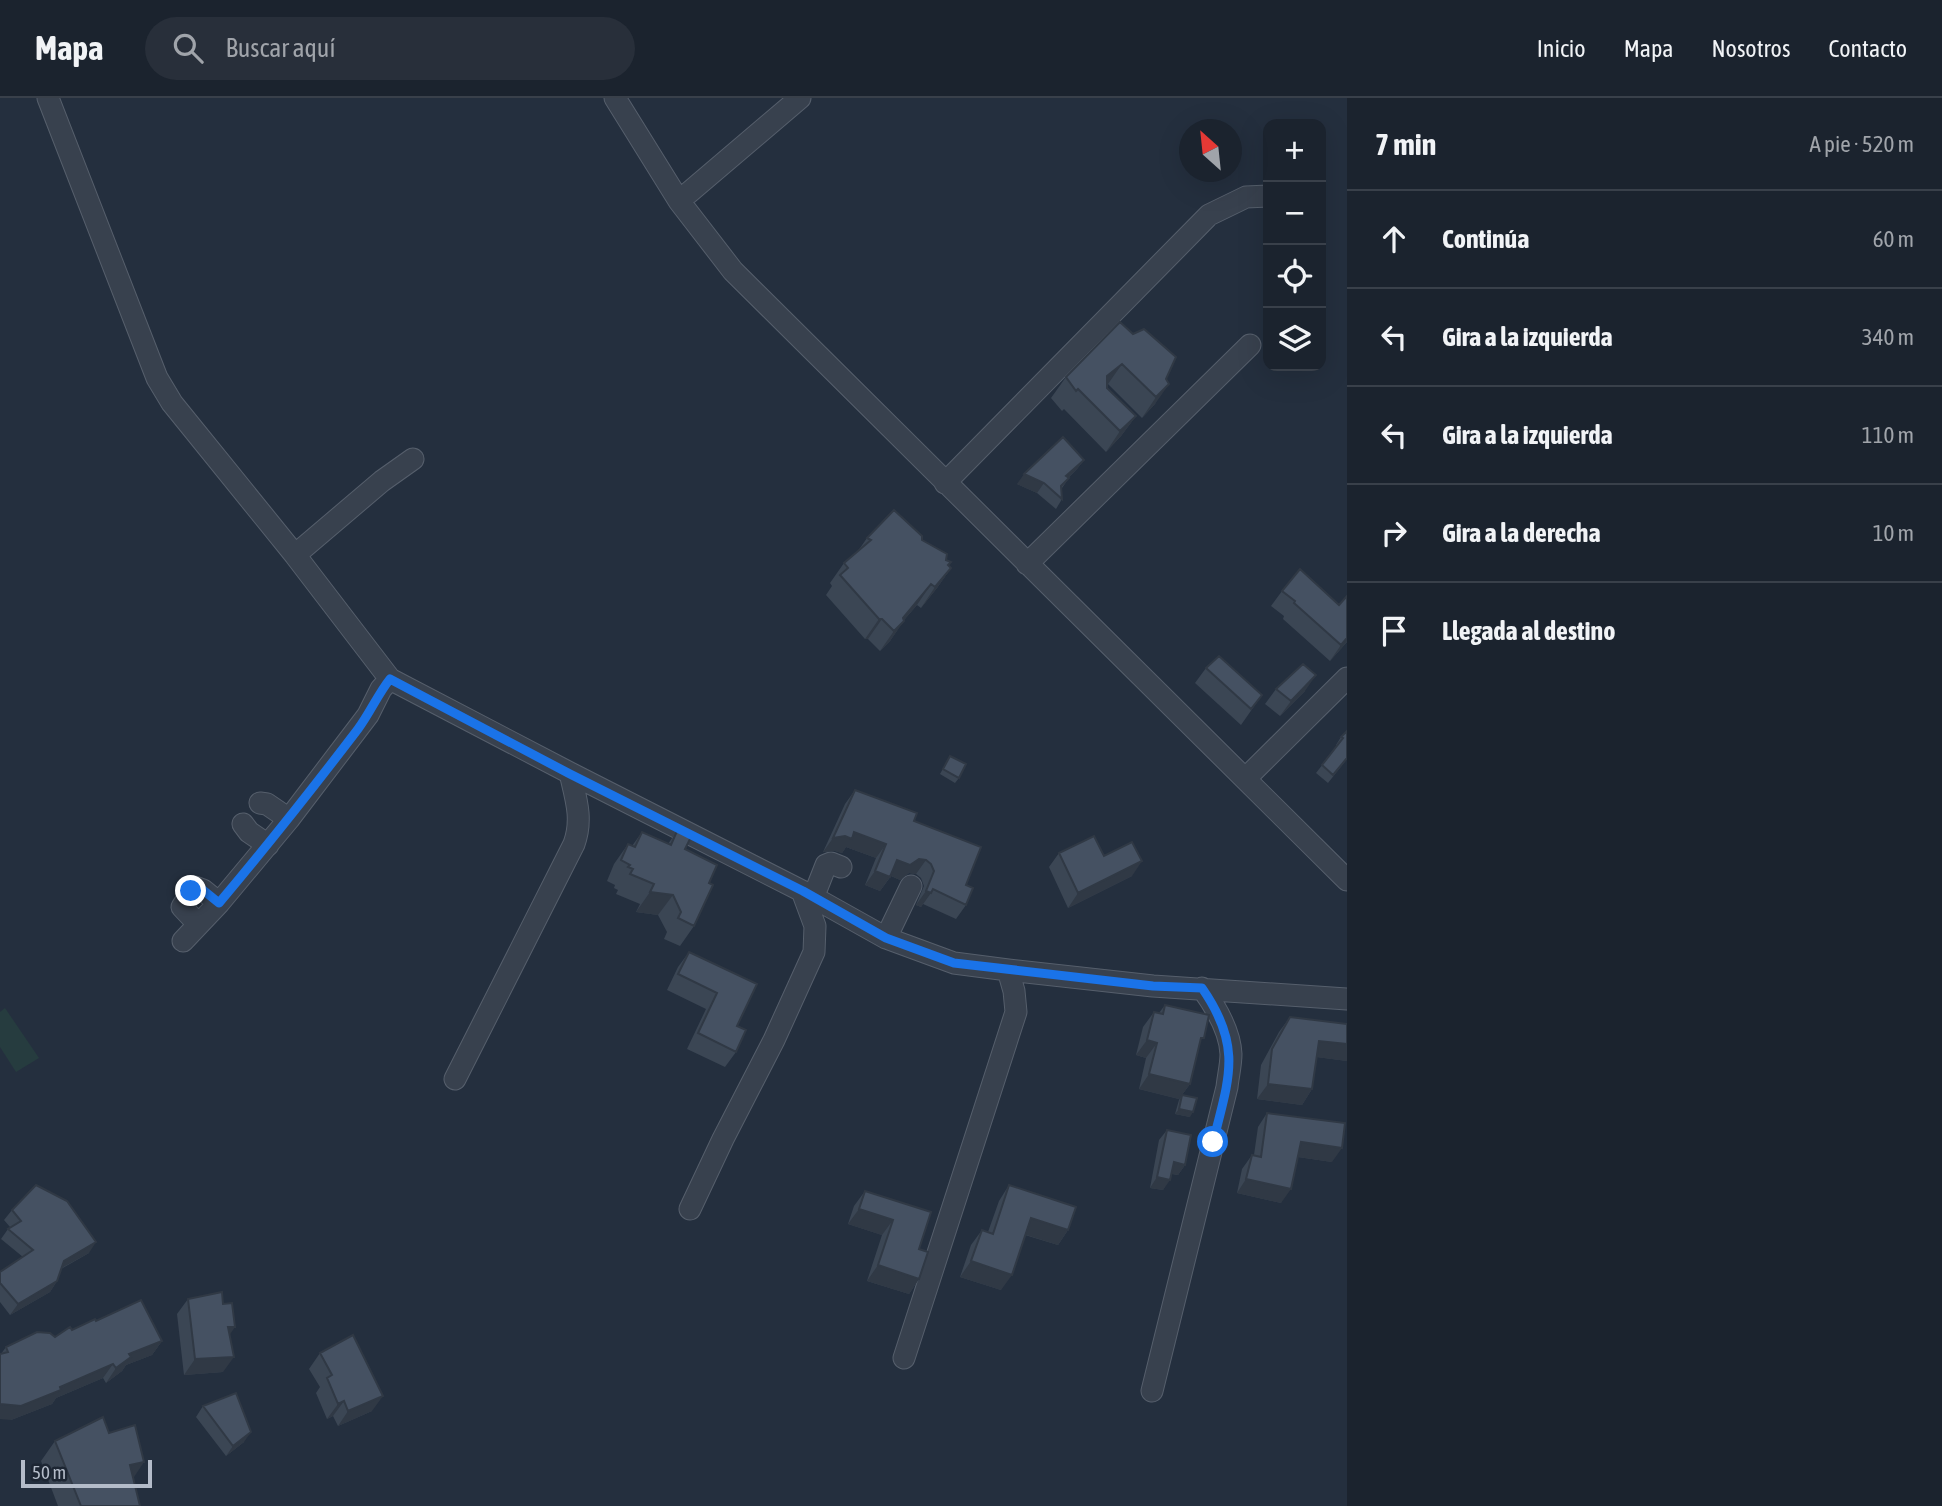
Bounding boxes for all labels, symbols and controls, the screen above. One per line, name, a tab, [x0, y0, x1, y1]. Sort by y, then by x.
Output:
search box	[145, 17, 635, 80]
text: Mapa	[35, 29, 103, 67]
icon: search	[169, 29, 207, 67]
text: Buscar aquí	[225, 33, 335, 63]
text: Inicio	[1537, 35, 1586, 62]
text: Mapa	[1624, 35, 1673, 62]
text: Nosotros	[1711, 35, 1790, 62]
text: Contacto	[1828, 35, 1907, 62]
north arrow	[1179, 119, 1242, 182]
map controls	[1263, 119, 1326, 371]
button: +	[1263, 119, 1326, 182]
text: 7 min	[1375, 127, 1436, 161]
text: A pie · 520 m	[1810, 131, 1914, 157]
button: −	[1263, 182, 1326, 245]
icon: ahead	[1375, 220, 1413, 258]
text: Continúa	[1442, 224, 1529, 254]
text: 60 m	[1873, 226, 1914, 252]
button: locate	[1263, 245, 1326, 308]
button: layers	[1263, 308, 1326, 371]
icon: left	[1375, 318, 1413, 356]
text: Gira a la izquierda	[1442, 322, 1613, 352]
text: 340 m	[1862, 324, 1914, 350]
icon: left	[1375, 416, 1413, 454]
text: Gira a la izquierda	[1442, 420, 1613, 450]
text: 110 m	[1862, 422, 1914, 448]
icon: right	[1375, 514, 1413, 552]
text: Gira a la derecha	[1442, 518, 1601, 548]
text: 10 m	[1873, 520, 1914, 546]
icon: arrive	[1375, 612, 1413, 650]
text: Llegada al destino	[1442, 616, 1615, 646]
route end	[175, 875, 206, 906]
route start	[1197, 1126, 1228, 1157]
scale bar	[21, 1457, 152, 1489]
text: 50 m	[32, 1461, 66, 1483]

